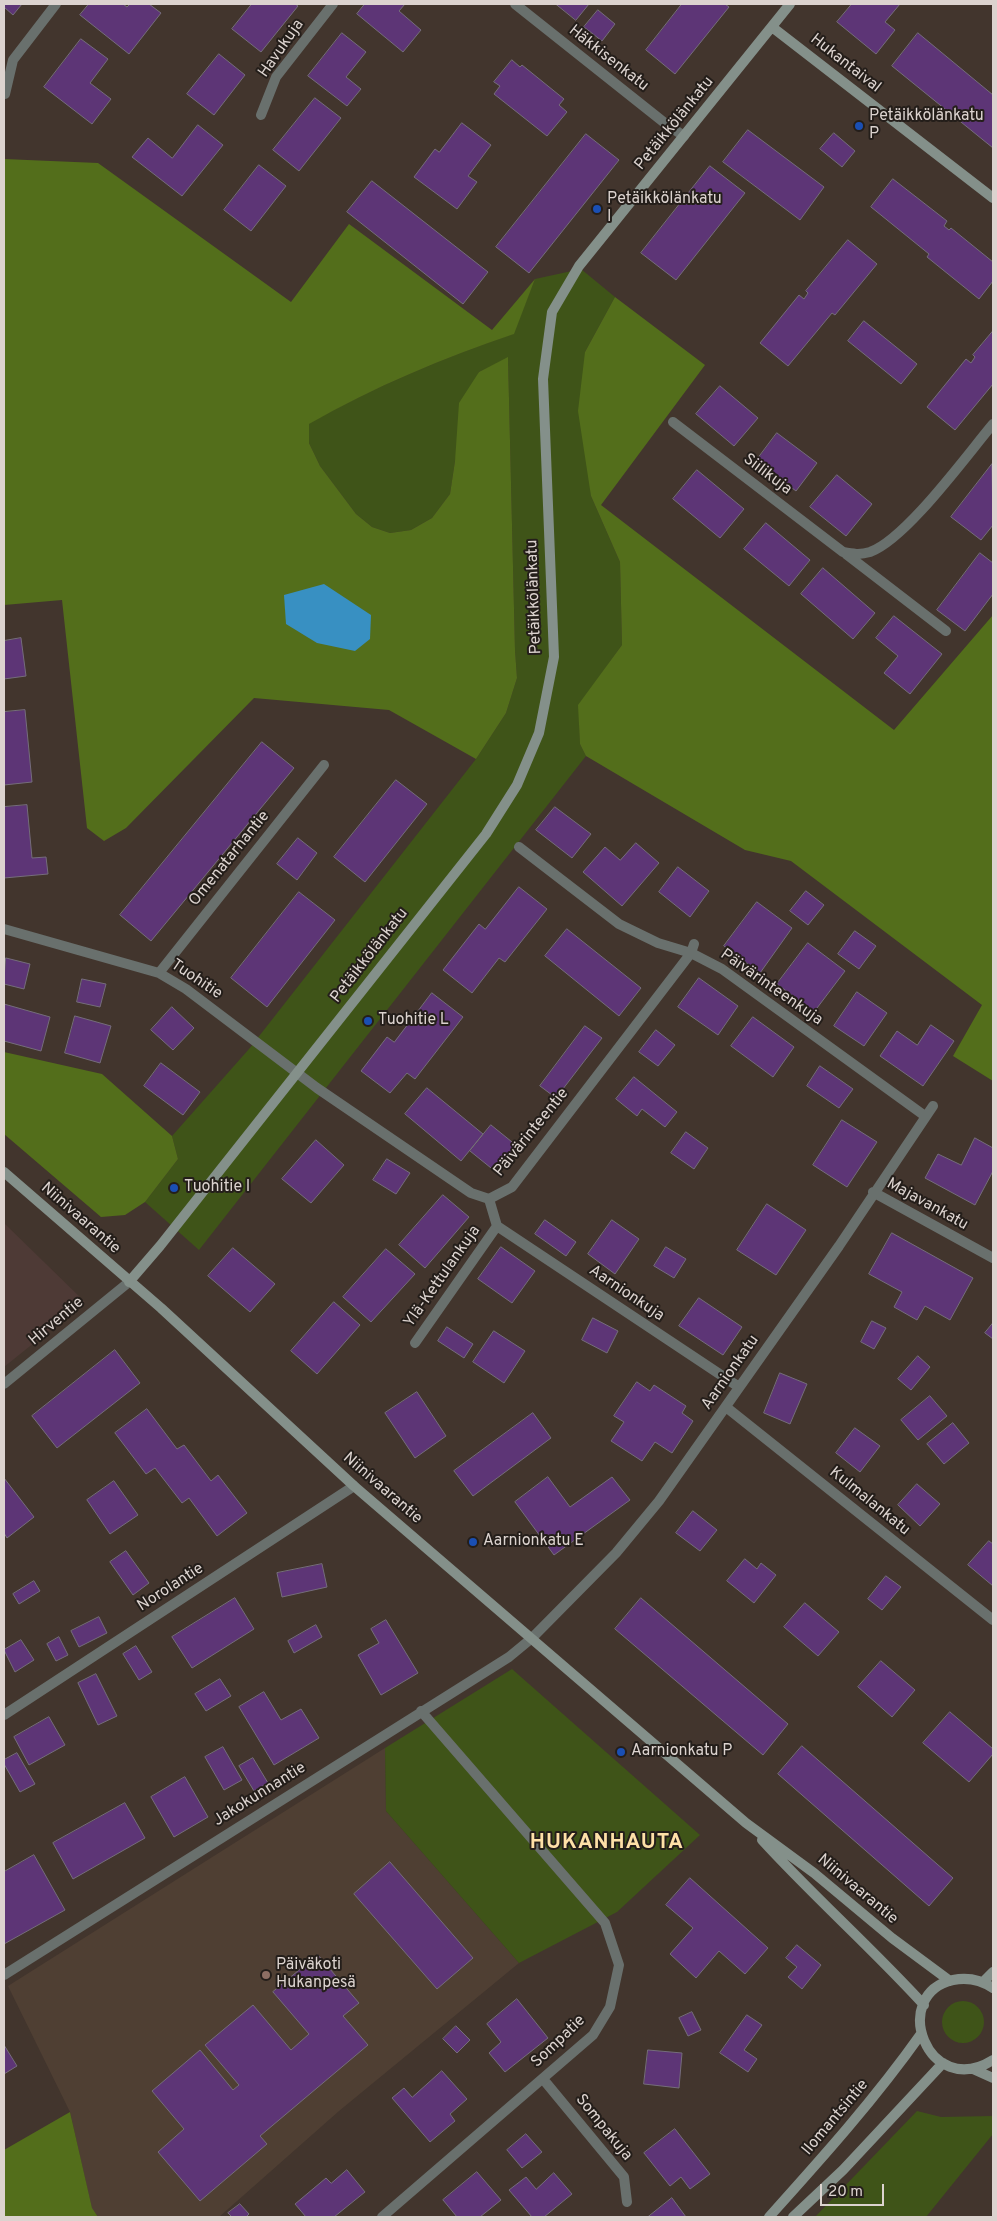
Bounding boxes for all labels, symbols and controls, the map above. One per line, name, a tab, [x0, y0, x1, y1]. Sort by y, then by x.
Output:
street label: Havukuja	[255, 16, 309, 82]
street label: Häkkisenkatu	[564, 22, 652, 96]
street label: Hukantaival	[806, 30, 884, 98]
street label: Petäikkölänkatu	[631, 73, 719, 175]
place label: Petäikkölänkatu P	[869, 107, 984, 145]
marker: Petäikkölänkatu P	[853, 120, 865, 132]
place label: Petäikkölänkatu I	[607, 190, 722, 228]
marker: Petäikkölänkatu I	[591, 203, 603, 215]
street label: Siilikuja	[739, 450, 795, 500]
street label: Petäikkölänkatu	[523, 539, 547, 655]
street label: Omenatarhantie	[186, 807, 274, 911]
street label: Petäikkölänkatu	[327, 905, 413, 1007]
street label: Päivärinteenkuja	[716, 946, 826, 1030]
street label: Tuohitie	[167, 956, 225, 1004]
place label: Tuohitie L	[378, 1011, 449, 1031]
marker: Tuohitie L	[362, 1015, 374, 1027]
street label: Päivärinteentie	[490, 1085, 574, 1181]
street label: Majavankatu	[883, 1175, 971, 1235]
place label: Tuohitie I	[184, 1178, 250, 1198]
street label: Niinivaarantie	[36, 1179, 124, 1259]
marker: Tuohitie I	[168, 1182, 180, 1194]
street label: Ylä-Kettulankuja	[401, 1222, 485, 1332]
street label: Aarnionkuja	[585, 1262, 667, 1326]
street label: Hirventie	[26, 1294, 88, 1350]
street label: Aarnionkatu	[698, 1332, 764, 1414]
street label: Niinivaarantie	[338, 1449, 426, 1529]
street label: Kulmalankatu	[825, 1464, 913, 1540]
place label: Aarnionkatu E	[483, 1532, 584, 1552]
marker: Aarnionkatu E	[467, 1536, 479, 1548]
street label: Norolantie	[134, 1560, 208, 1616]
place label: Aarnionkatu P	[631, 1742, 732, 1762]
marker: Aarnionkatu P	[615, 1746, 627, 1758]
street label: Jakokunnantie	[210, 1759, 310, 1831]
district label: HUKANHAUTA	[529, 1831, 685, 1857]
street label: Niinivaarantie	[813, 1851, 901, 1929]
place label: Päiväkoti Hukanpesä	[276, 1956, 356, 1994]
marker: Päiväkoti Hukanpesä	[260, 1969, 272, 1981]
street label: Sompatie	[528, 2012, 590, 2072]
street label: Ilomantsintie	[799, 2076, 873, 2160]
street label: Sompakuja	[570, 2091, 636, 2165]
scale bar	[822, 2174, 886, 2206]
text: 20 m	[828, 2183, 863, 2202]

